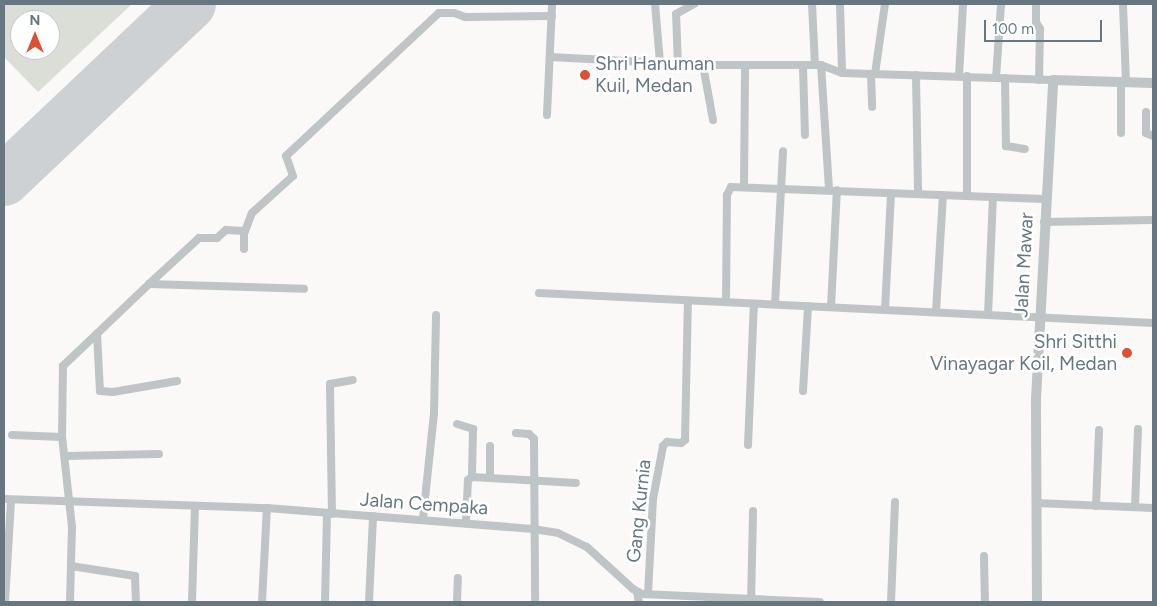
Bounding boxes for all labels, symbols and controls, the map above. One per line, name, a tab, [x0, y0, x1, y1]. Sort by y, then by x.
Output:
north arrow	[10, 10, 60, 60]
scale bar	[987, 10, 1104, 42]
text: N	[30, 12, 40, 29]
text: 100 m	[992, 20, 1034, 38]
place label: Shri Hanuman Kuil, Medan	[595, 53, 714, 97]
marker: Shri Hanuman Kuil, Medan	[579, 69, 591, 81]
street label: Jalan Mawar	[1010, 212, 1038, 318]
place label: Shri Sitthi Vinayagar Koil, Medan	[930, 331, 1117, 375]
marker: Shri Sitthi Vinayagar Koil, Medan	[1121, 347, 1133, 359]
street label: Gang Kurnia	[622, 458, 656, 564]
street label: Jalan Cempaka	[359, 488, 489, 520]

